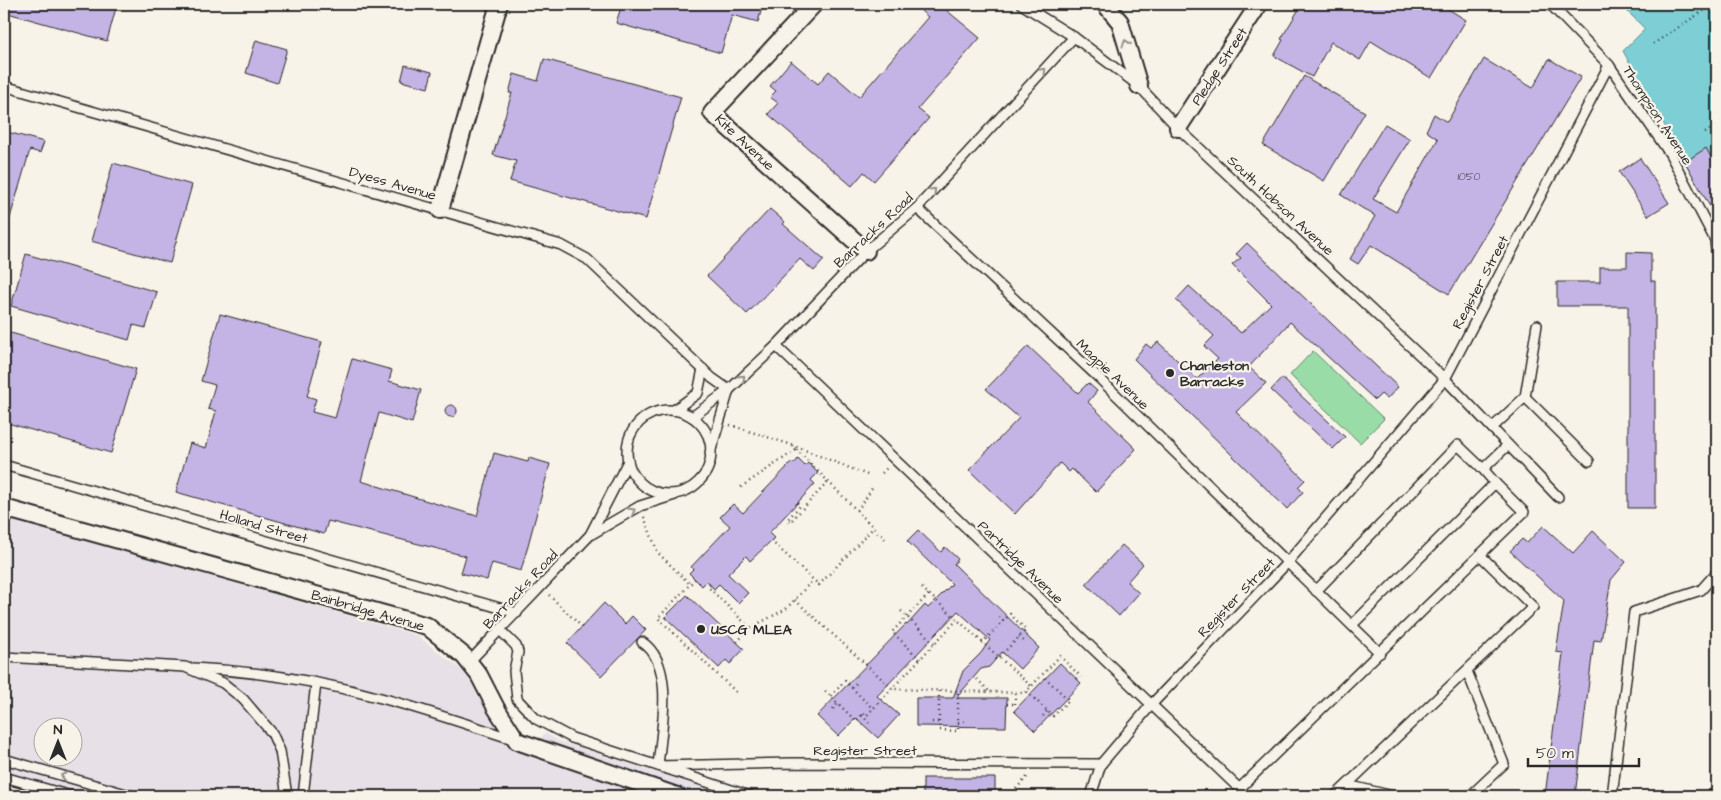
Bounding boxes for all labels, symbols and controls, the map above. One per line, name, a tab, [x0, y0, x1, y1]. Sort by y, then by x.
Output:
street label: Pledge Street	[1187, 23, 1253, 110]
one-way arrow	[1121, 39, 1131, 47]
street label: Thompson Avenue	[1617, 62, 1697, 170]
one-way arrow	[1037, 67, 1046, 76]
street label: Kite Avenue	[710, 110, 779, 176]
street label: South Hobson Avenue	[1223, 151, 1338, 261]
street label: Dyess Avenue	[347, 162, 439, 206]
house number: 1050	[1457, 169, 1481, 184]
one-way arrow	[927, 187, 936, 196]
street label: Barracks Road	[830, 189, 918, 273]
street label: Register Street	[1448, 232, 1514, 333]
street label: Magpie Avenue	[1071, 335, 1154, 415]
place label: Charleston Barracks	[1180, 356, 1249, 392]
marker: Charleston Barracks	[1164, 367, 1176, 379]
one-way arrow	[737, 375, 746, 384]
street label: Holland Street	[217, 505, 310, 549]
one-way arrow	[627, 507, 636, 517]
street label: Partridge Avenue	[973, 517, 1068, 609]
street label: Barracks Road	[479, 546, 563, 634]
street label: Register Street	[1194, 553, 1280, 642]
street label: Bainbridge Avenue	[309, 585, 427, 637]
place label: USCG MLEA	[711, 620, 793, 640]
marker: USCG MLEA	[695, 623, 707, 635]
north arrow	[32, 718, 82, 768]
text: N	[54, 720, 63, 740]
scale bar	[1528, 735, 1640, 767]
street label: Register Street	[813, 741, 917, 761]
text: 50 m	[1536, 743, 1574, 764]
one-way arrow	[60, 771, 69, 782]

